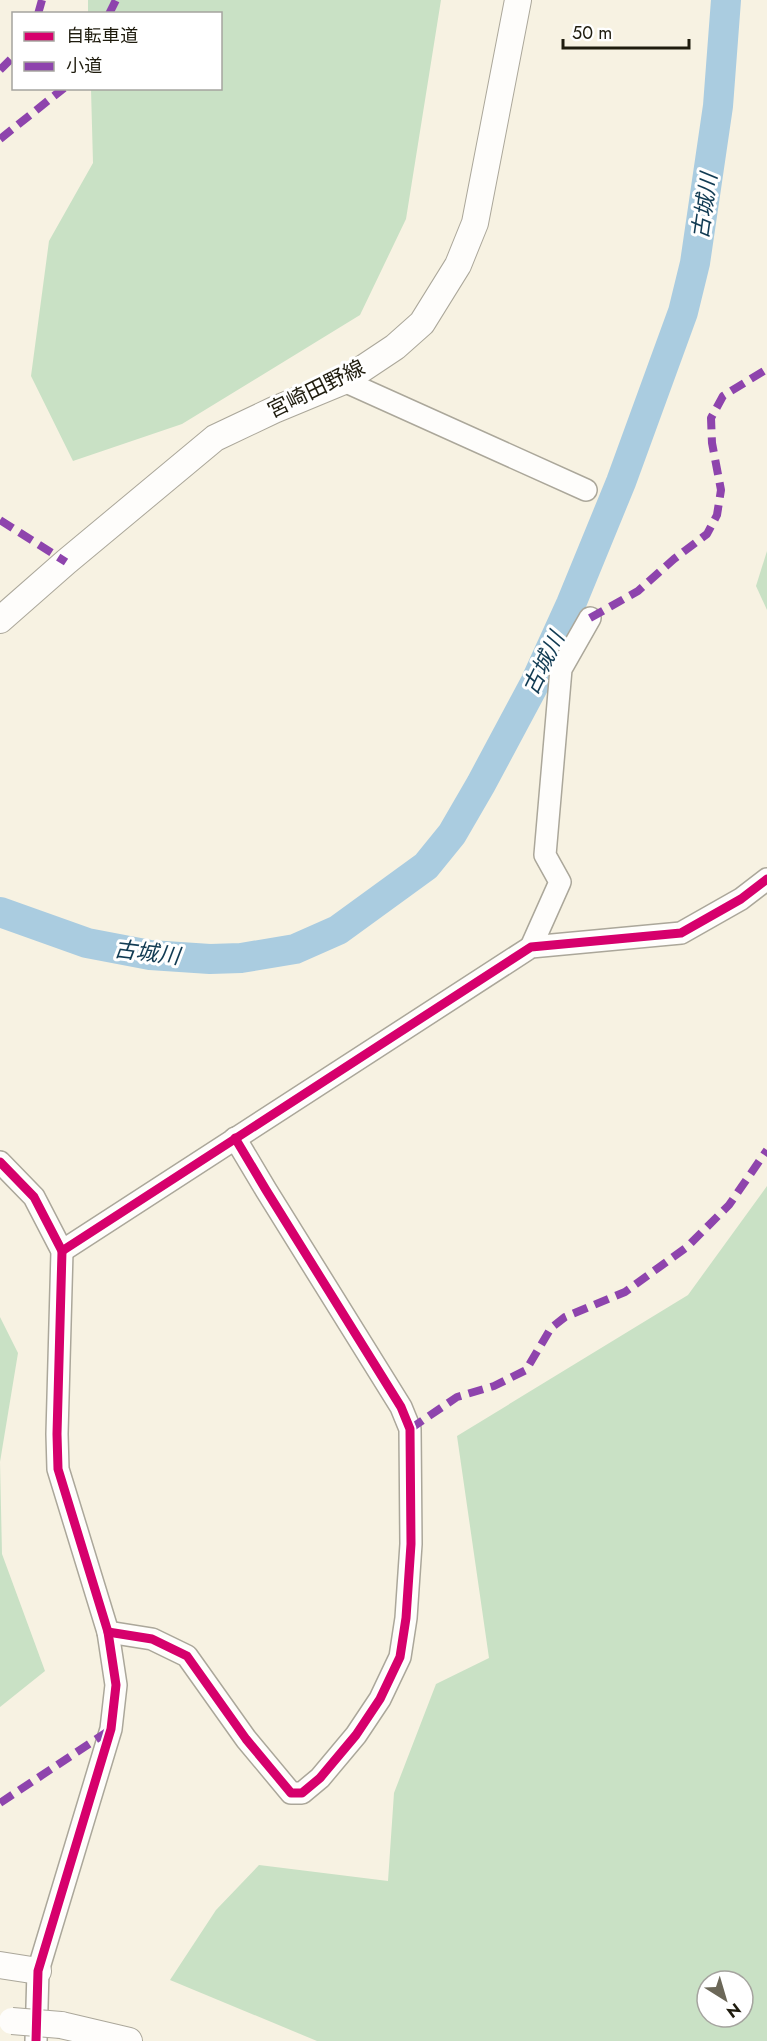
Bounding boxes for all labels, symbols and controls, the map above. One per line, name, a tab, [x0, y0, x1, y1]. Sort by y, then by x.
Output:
legend	[12, 12, 222, 90]
scale bar	[563, 12, 689, 50]
text: 50 m	[572, 20, 612, 46]
text: 自転車道	[66, 23, 138, 49]
text: 小道	[66, 53, 102, 79]
water label: 古城川	[684, 169, 725, 241]
street label: 宮崎田野線	[262, 353, 370, 425]
water label: 古城川	[514, 625, 573, 700]
water label: 古城川	[112, 932, 184, 972]
north arrow	[695, 1969, 755, 2029]
text: N	[722, 1998, 746, 2024]

